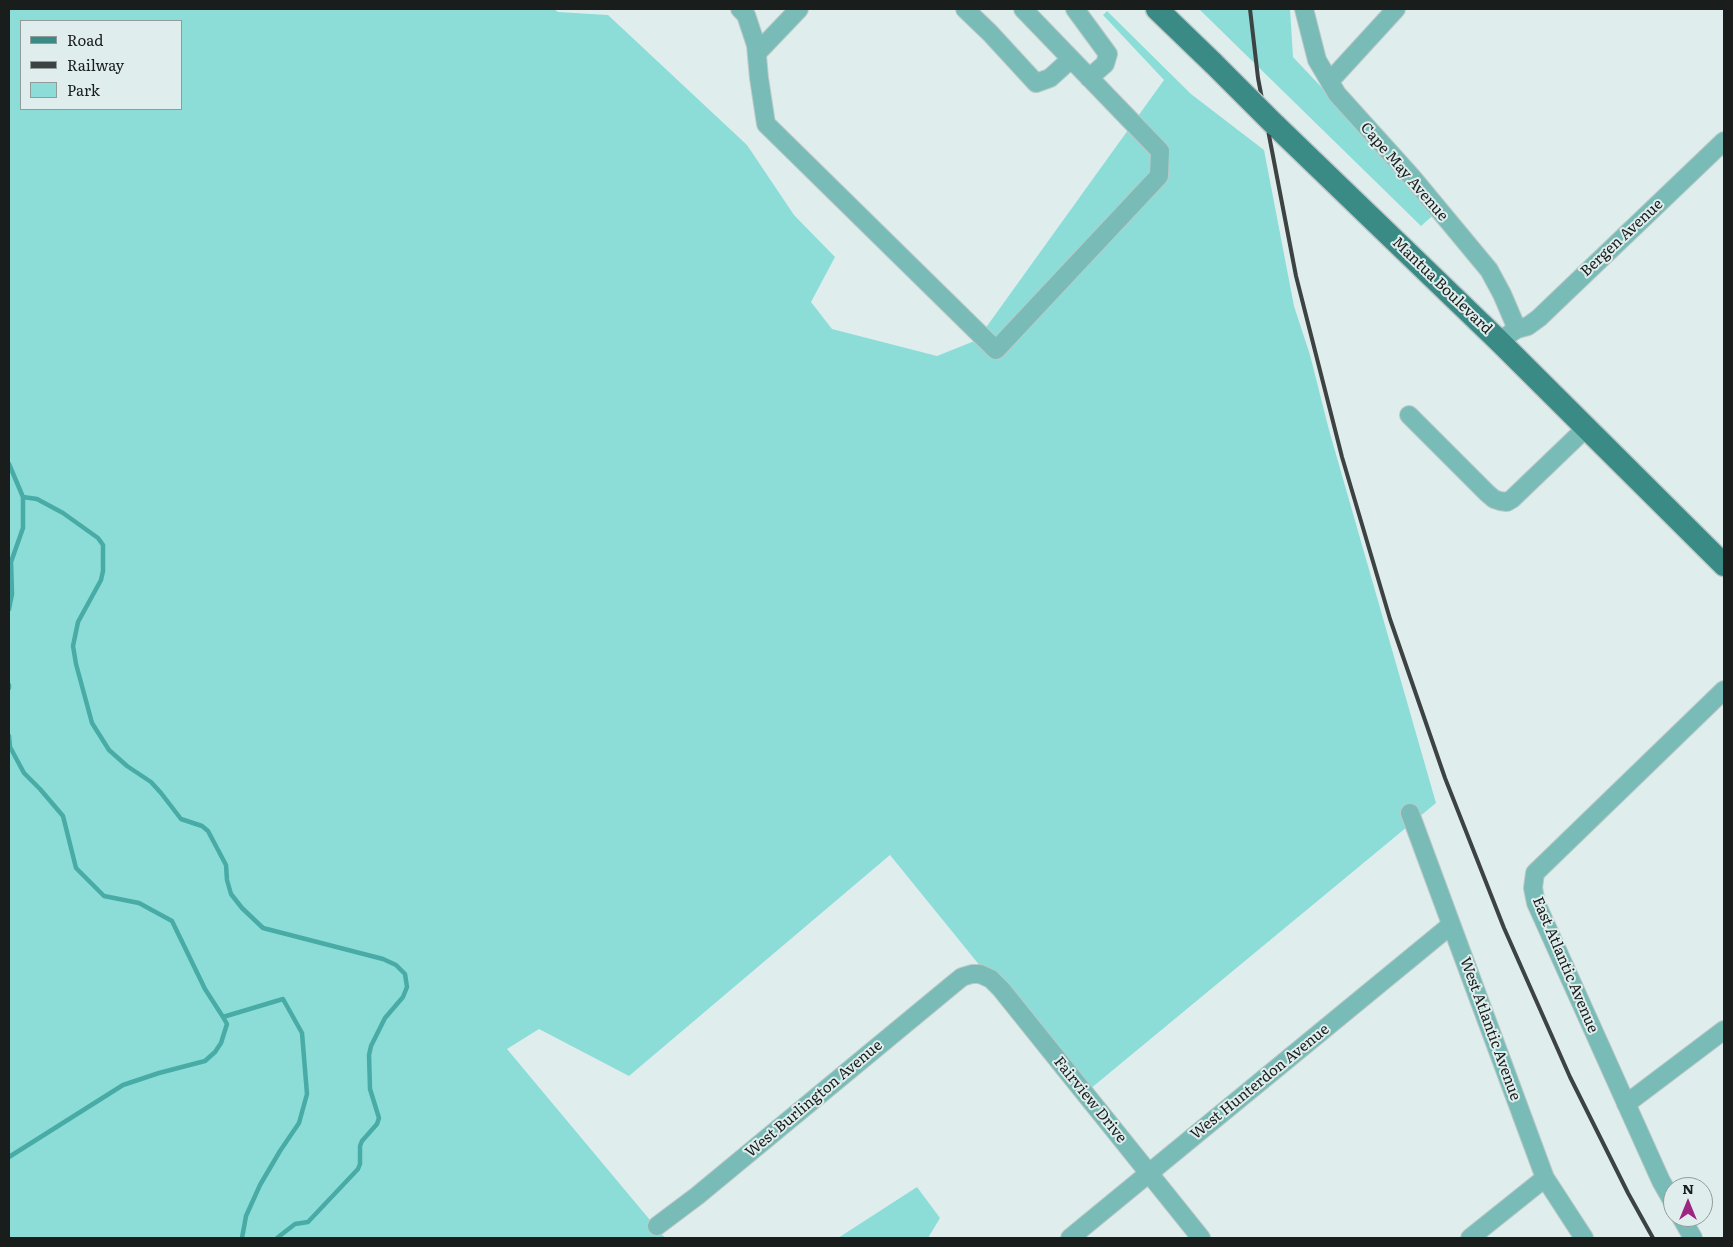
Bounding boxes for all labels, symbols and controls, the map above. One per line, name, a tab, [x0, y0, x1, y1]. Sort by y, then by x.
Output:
legend	[20, 20, 182, 110]
text: Road	[67, 28, 103, 51]
text: Railway	[67, 53, 124, 76]
text: Park	[67, 78, 100, 101]
street label: Cape May Avenue	[1356, 119, 1452, 225]
street label: Bergen Avenue	[1577, 195, 1667, 281]
street label: Mantua Boulevard	[1388, 234, 1496, 338]
street label: East Atlantic Avenue	[1528, 894, 1602, 1036]
street label: West Atlantic Avenue	[1456, 955, 1524, 1103]
street label: West Hunterdon Avenue	[1187, 1020, 1333, 1144]
street label: West Burlington Avenue	[742, 1036, 886, 1162]
street label: Fairview Drive	[1050, 1053, 1130, 1147]
north arrow	[1663, 1177, 1713, 1227]
text: N	[1682, 1178, 1694, 1198]

